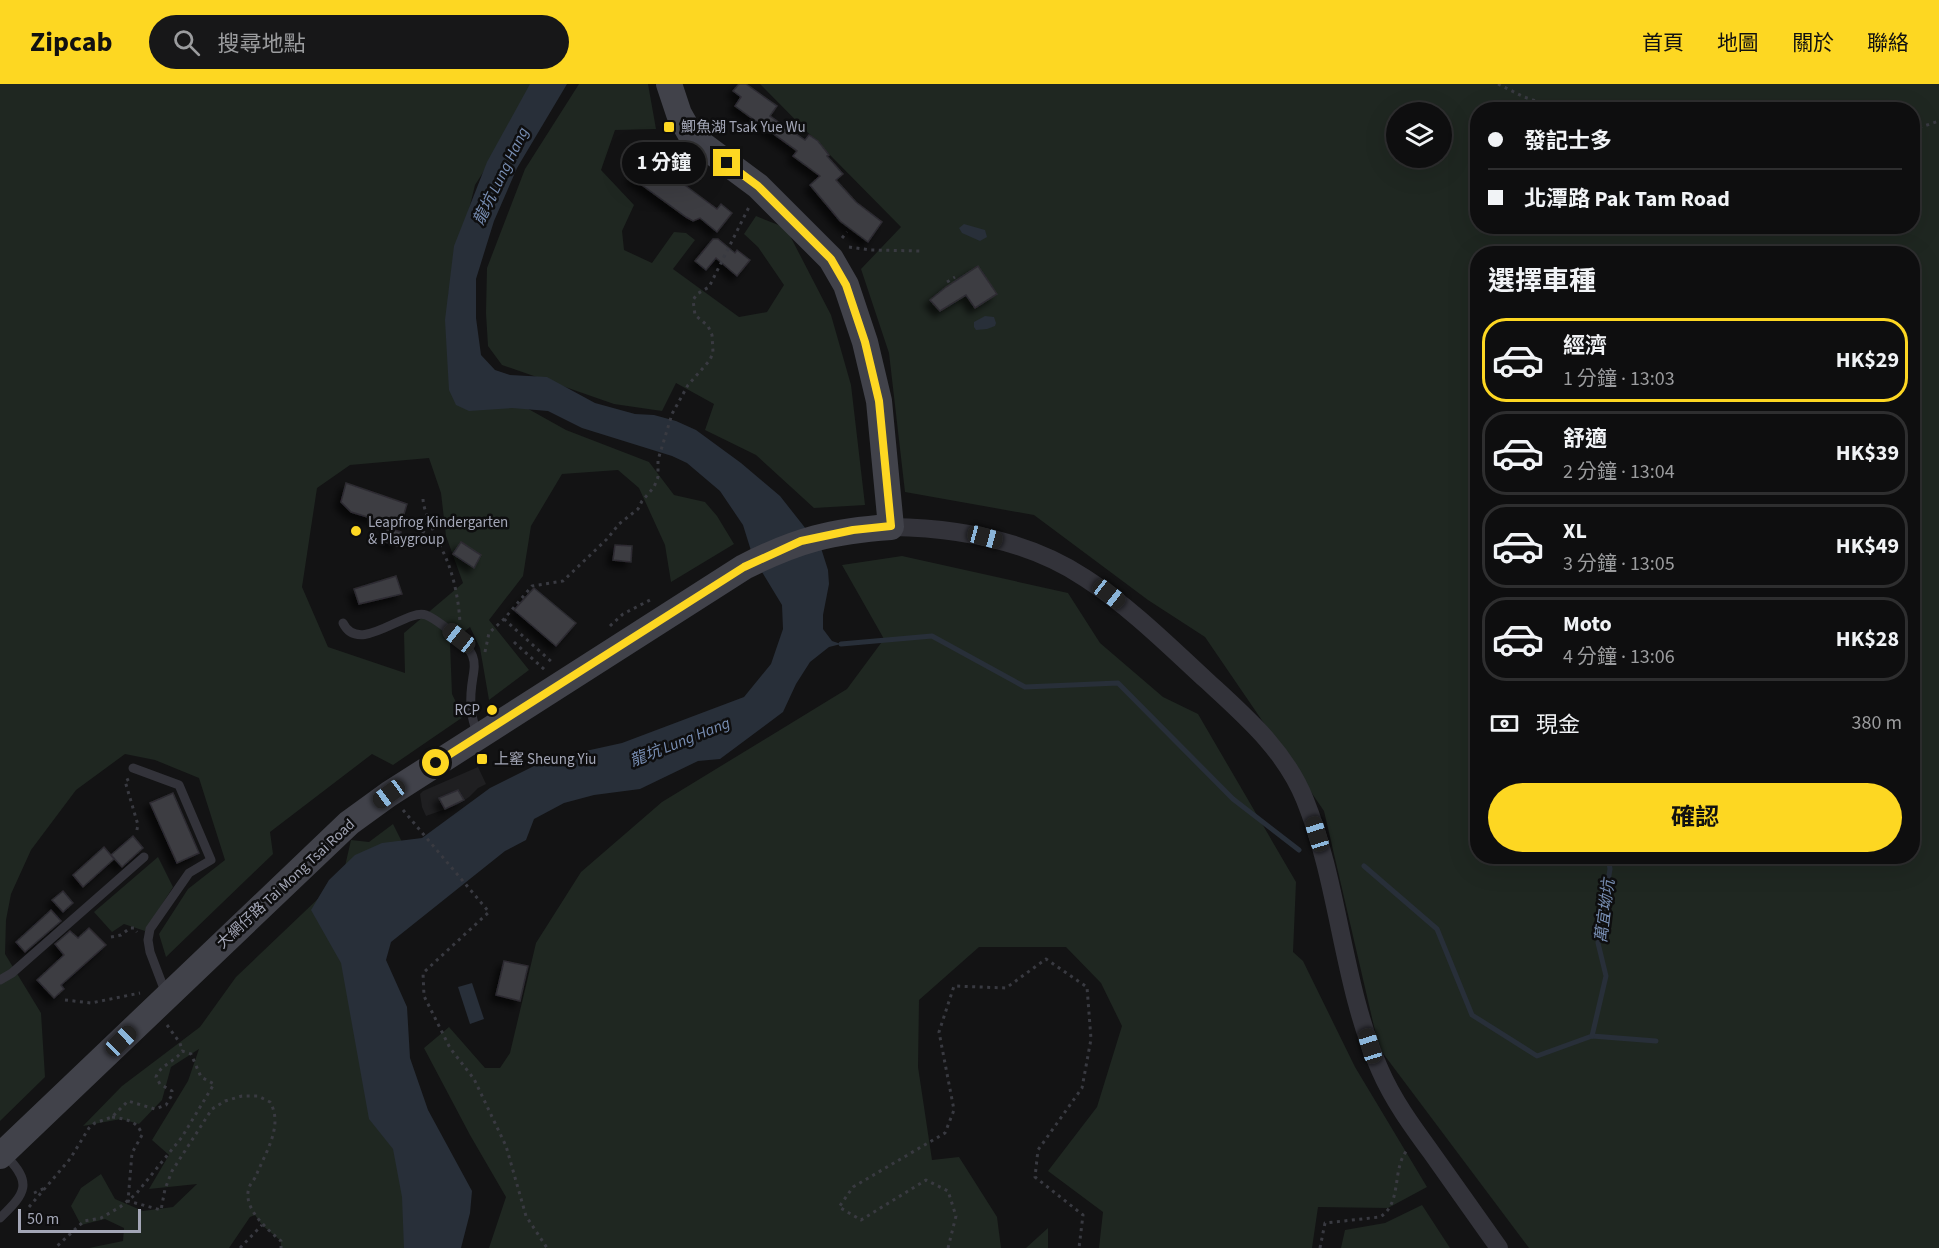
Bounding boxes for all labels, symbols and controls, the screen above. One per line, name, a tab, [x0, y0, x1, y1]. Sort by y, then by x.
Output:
search box	[149, 15, 569, 69]
text: Zipcab	[30, 22, 113, 62]
icon: search	[170, 26, 203, 59]
text: 搜尋地點	[218, 28, 306, 60]
text: 首頁	[1642, 28, 1684, 58]
text: 地圖	[1717, 28, 1759, 58]
text: 關於	[1792, 28, 1834, 58]
text: 聯絡	[1867, 28, 1909, 58]
map controls	[1386, 102, 1452, 168]
button: layers	[1386, 102, 1452, 168]
place label: 鯽魚湖 Tsak Yue Wu	[681, 117, 806, 138]
marker: 鯽魚湖 Tsak Yue Wu	[662, 120, 676, 134]
water label: 龍坑 Lung Hang	[468, 123, 534, 229]
text: 發記士多	[1524, 125, 1612, 157]
callout: 1 分鐘	[622, 142, 706, 184]
text: 1 分鐘	[637, 149, 691, 177]
route end	[713, 149, 740, 176]
text: 北潭路 Pak Tam Road	[1524, 183, 1730, 215]
text: 選擇車種	[1488, 262, 1596, 301]
text: 經濟	[1563, 330, 1607, 362]
icon: car	[1491, 333, 1545, 387]
text: HK$29	[1836, 344, 1899, 376]
text: 1 分鐘 · 13:03	[1563, 365, 1675, 393]
text: 舒適	[1563, 423, 1607, 455]
icon: car	[1491, 426, 1545, 480]
text: HK$39	[1836, 437, 1899, 469]
text: 2 分鐘 · 13:04	[1563, 458, 1675, 486]
place label: Leapfrog Kindergarten & Playgroup	[368, 512, 508, 550]
text: XL	[1563, 515, 1587, 547]
icon: car	[1491, 519, 1545, 573]
marker: Leapfrog Kindergarten & Playgroup	[349, 524, 363, 538]
car	[965, 524, 1005, 550]
text: HK$49	[1836, 530, 1899, 562]
text: 3 分鐘 · 13:05	[1563, 550, 1675, 578]
car	[1089, 576, 1129, 612]
text: Moto	[1563, 608, 1612, 640]
icon: car	[1491, 612, 1545, 666]
car	[439, 620, 479, 656]
text: HK$28	[1836, 623, 1899, 655]
text: 4 分鐘 · 13:06	[1563, 643, 1675, 671]
place label: RCP	[454, 700, 480, 721]
marker: RCP	[485, 703, 499, 717]
icon: cash	[1488, 707, 1521, 740]
text: 現金	[1536, 709, 1580, 741]
text: 380 m	[1852, 709, 1902, 737]
water label: 龍坑 Lung Hang	[627, 712, 733, 772]
route start	[422, 749, 449, 776]
place label: 上窰 Sheung Yiu	[494, 749, 597, 770]
marker: 上窰 Sheung Yiu	[475, 752, 489, 766]
car	[369, 776, 409, 812]
button: 確認	[1488, 783, 1902, 852]
street label: 大網仔路 Tai Mong Tsai Road	[212, 814, 360, 954]
car	[1303, 814, 1331, 854]
water label: 萬宜坳坑	[1590, 876, 1620, 944]
car	[102, 1022, 140, 1060]
car	[1356, 1026, 1384, 1066]
scale bar	[18, 1206, 141, 1234]
text: 50 m	[27, 1208, 59, 1230]

